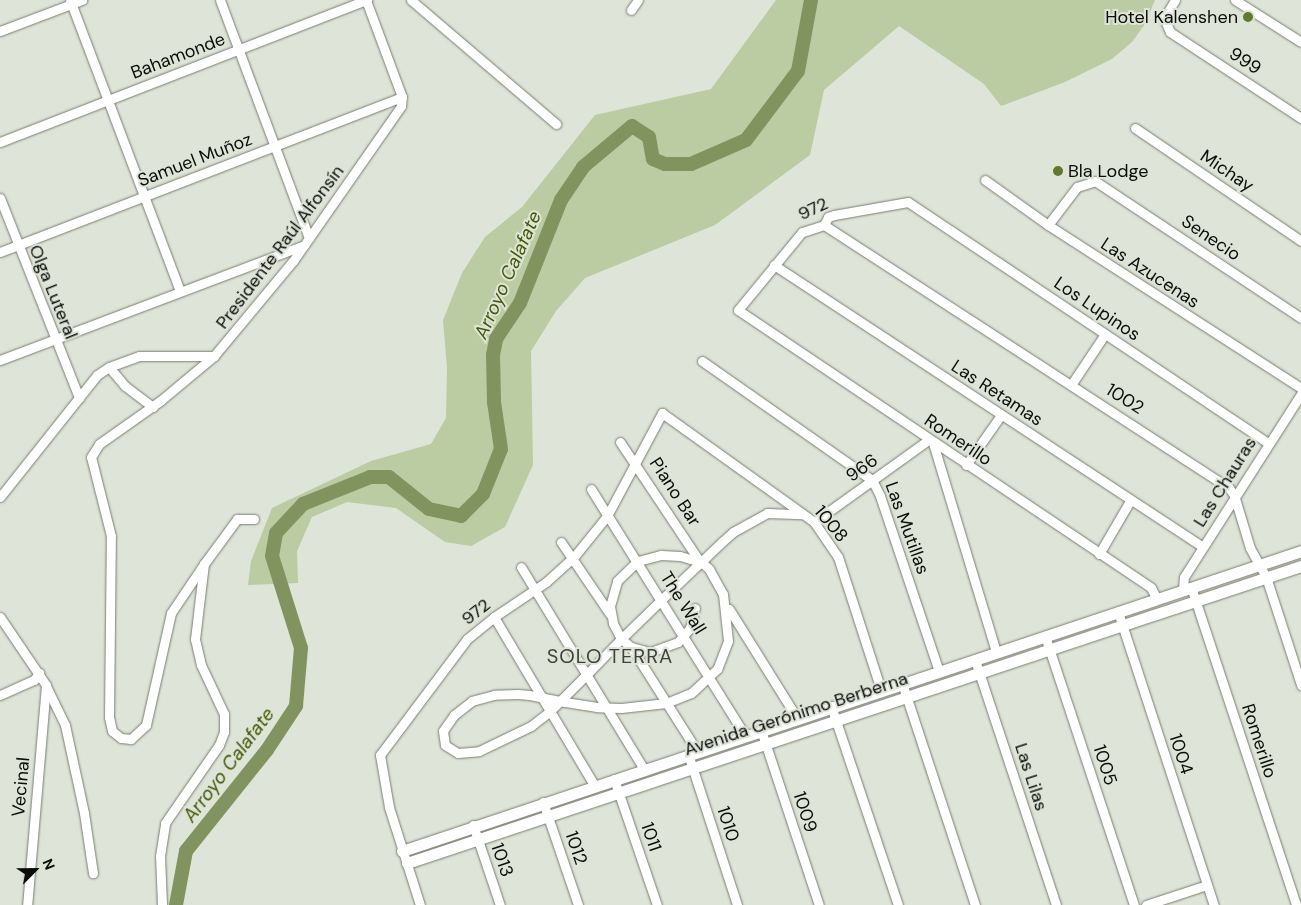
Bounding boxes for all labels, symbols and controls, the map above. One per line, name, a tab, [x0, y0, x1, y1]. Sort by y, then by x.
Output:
place label: Hotel Kalenshen	[1105, 6, 1238, 28]
marker: Hotel Kalenshen	[1242, 11, 1254, 23]
street label: Bahamonde	[128, 28, 228, 84]
street label: 999	[1225, 43, 1265, 79]
street label: Samuel Muñoz	[135, 128, 255, 192]
street label: Michay	[1196, 145, 1258, 197]
place label: Bla Lodge	[1068, 160, 1148, 182]
street label: Presidente Raúl Alfonsín	[211, 161, 349, 333]
marker: Bla Lodge	[1052, 165, 1064, 177]
street label: 972	[795, 193, 831, 225]
water label: Arroyo Calafate	[470, 208, 546, 342]
street label: Senecio	[1177, 210, 1245, 266]
street label: Las Azucenas	[1097, 233, 1203, 313]
street label: Olga Luteral	[24, 242, 82, 342]
street label: Los Lupinos	[1050, 272, 1144, 346]
street label: Las Retamas	[947, 355, 1047, 431]
street label: 1002	[1102, 379, 1148, 419]
street label: Romerillo	[920, 410, 996, 470]
street label: Las Chauras	[1189, 433, 1261, 531]
street label: 966	[842, 449, 882, 487]
street label: Piano Bar	[645, 454, 705, 530]
street label: Las Mutillas	[880, 479, 934, 577]
street label: 1008	[809, 501, 853, 547]
street label: The Wall	[655, 568, 711, 638]
street label: 972	[457, 594, 495, 630]
district label: SOLO TERRA	[545, 644, 675, 668]
street label: Avenida Gerónimo Berberna	[681, 668, 911, 760]
street label: Romerillo	[1237, 701, 1281, 781]
water label: Arroyo Calafate	[179, 703, 279, 827]
street label: 1004	[1164, 731, 1198, 777]
street label: Las Lilas	[1010, 740, 1052, 814]
street label: 1005	[1088, 742, 1122, 788]
street label: Vecinal	[8, 756, 34, 818]
street label: 1009	[788, 789, 822, 835]
street label: 1010	[712, 804, 744, 844]
street label: 1011	[636, 820, 666, 854]
street label: 1012	[560, 828, 592, 868]
street label: 1013	[486, 840, 518, 880]
north arrow	[10, 845, 60, 895]
text: N	[39, 856, 59, 872]

